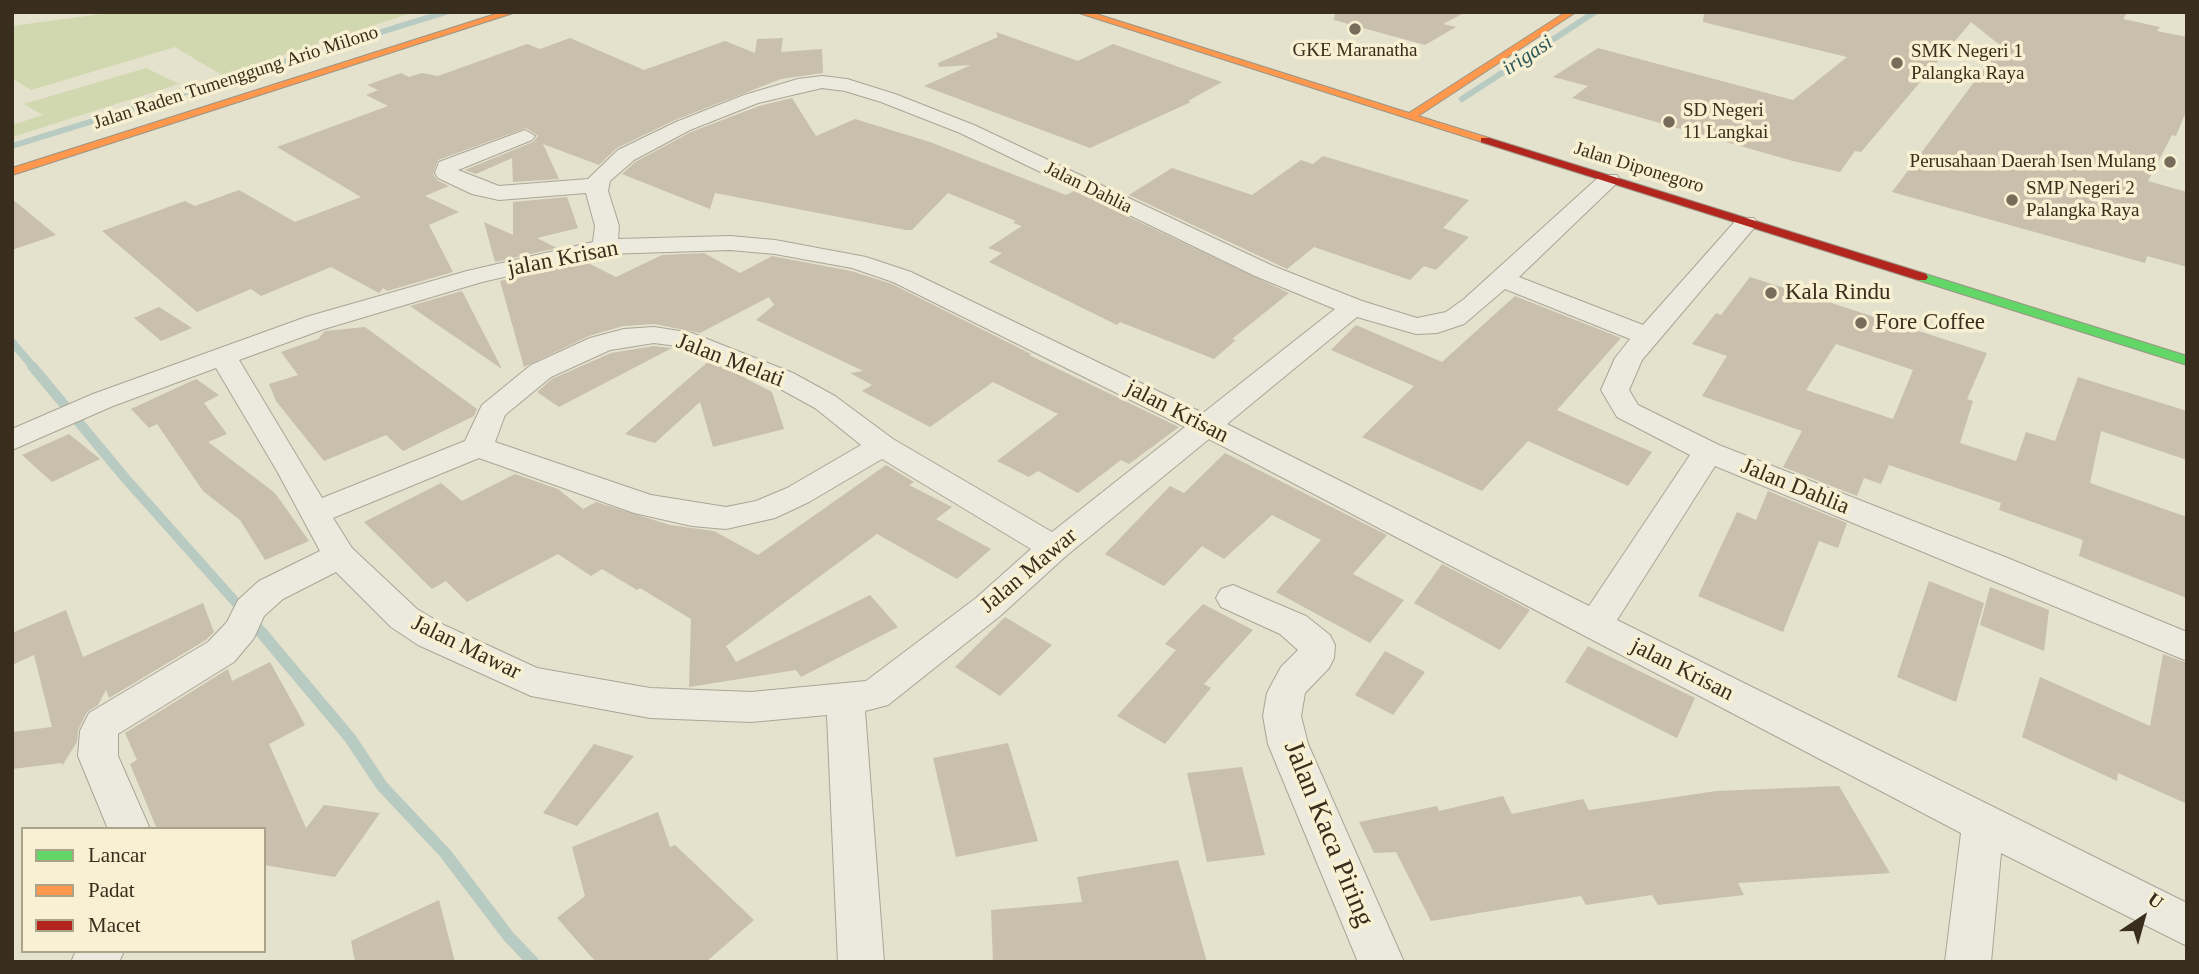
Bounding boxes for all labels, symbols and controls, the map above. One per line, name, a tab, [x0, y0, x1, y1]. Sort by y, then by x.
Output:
street label: Jalan Raden Tumenggung Ario Milono	[91, 21, 381, 135]
marker: GKE Maranatha	[1347, 21, 1363, 37]
water label: irigasi	[1498, 30, 1558, 82]
place label: GKE Maranatha	[1292, 40, 1418, 62]
place label: SMK Negeri 1 Palangka Raya	[1911, 41, 2024, 85]
marker: SMK Negeri 1 Palangka Raya	[1889, 55, 1905, 71]
place label: SD Negeri 11 Langkai	[1683, 100, 1768, 144]
marker: SD Negeri 11 Langkai	[1661, 114, 1677, 130]
street label: Jalan Diponegoro	[1571, 137, 1707, 199]
place label: Perusahaan Daerah Isen Mulang	[1910, 151, 2156, 173]
marker: Perusahaan Daerah Isen Mulang	[2162, 154, 2178, 170]
street label: Jalan Dahlia	[1041, 157, 1135, 219]
place label: SMP Negeri 2 Palangka Raya	[2026, 178, 2139, 222]
marker: SMP Negeri 2 Palangka Raya	[2004, 192, 2020, 208]
street label: jalan Krisan	[506, 235, 620, 283]
place label: Kala Rindu	[1785, 279, 1890, 307]
marker: Kala Rindu	[1763, 285, 1779, 301]
place label: Fore Coffee	[1875, 309, 1985, 337]
marker: Fore Coffee	[1853, 315, 1869, 331]
street label: Jalan Melati	[672, 328, 788, 394]
street label: jalan Krisan	[1121, 374, 1233, 450]
street label: Jalan Dahlia	[1737, 453, 1853, 521]
street label: Jalan Mawar	[975, 522, 1083, 620]
street label: Jalan Mawar	[407, 610, 525, 686]
street label: jalan Krisan	[1626, 632, 1738, 708]
street label: Jalan Kaca Piring	[1275, 736, 1381, 932]
legend	[21, 827, 266, 953]
text: Lancar	[88, 843, 146, 867]
text: Padat	[88, 878, 135, 902]
north arrow	[2108, 883, 2178, 953]
text: U	[2144, 888, 2167, 913]
text: Macet	[88, 913, 140, 937]

